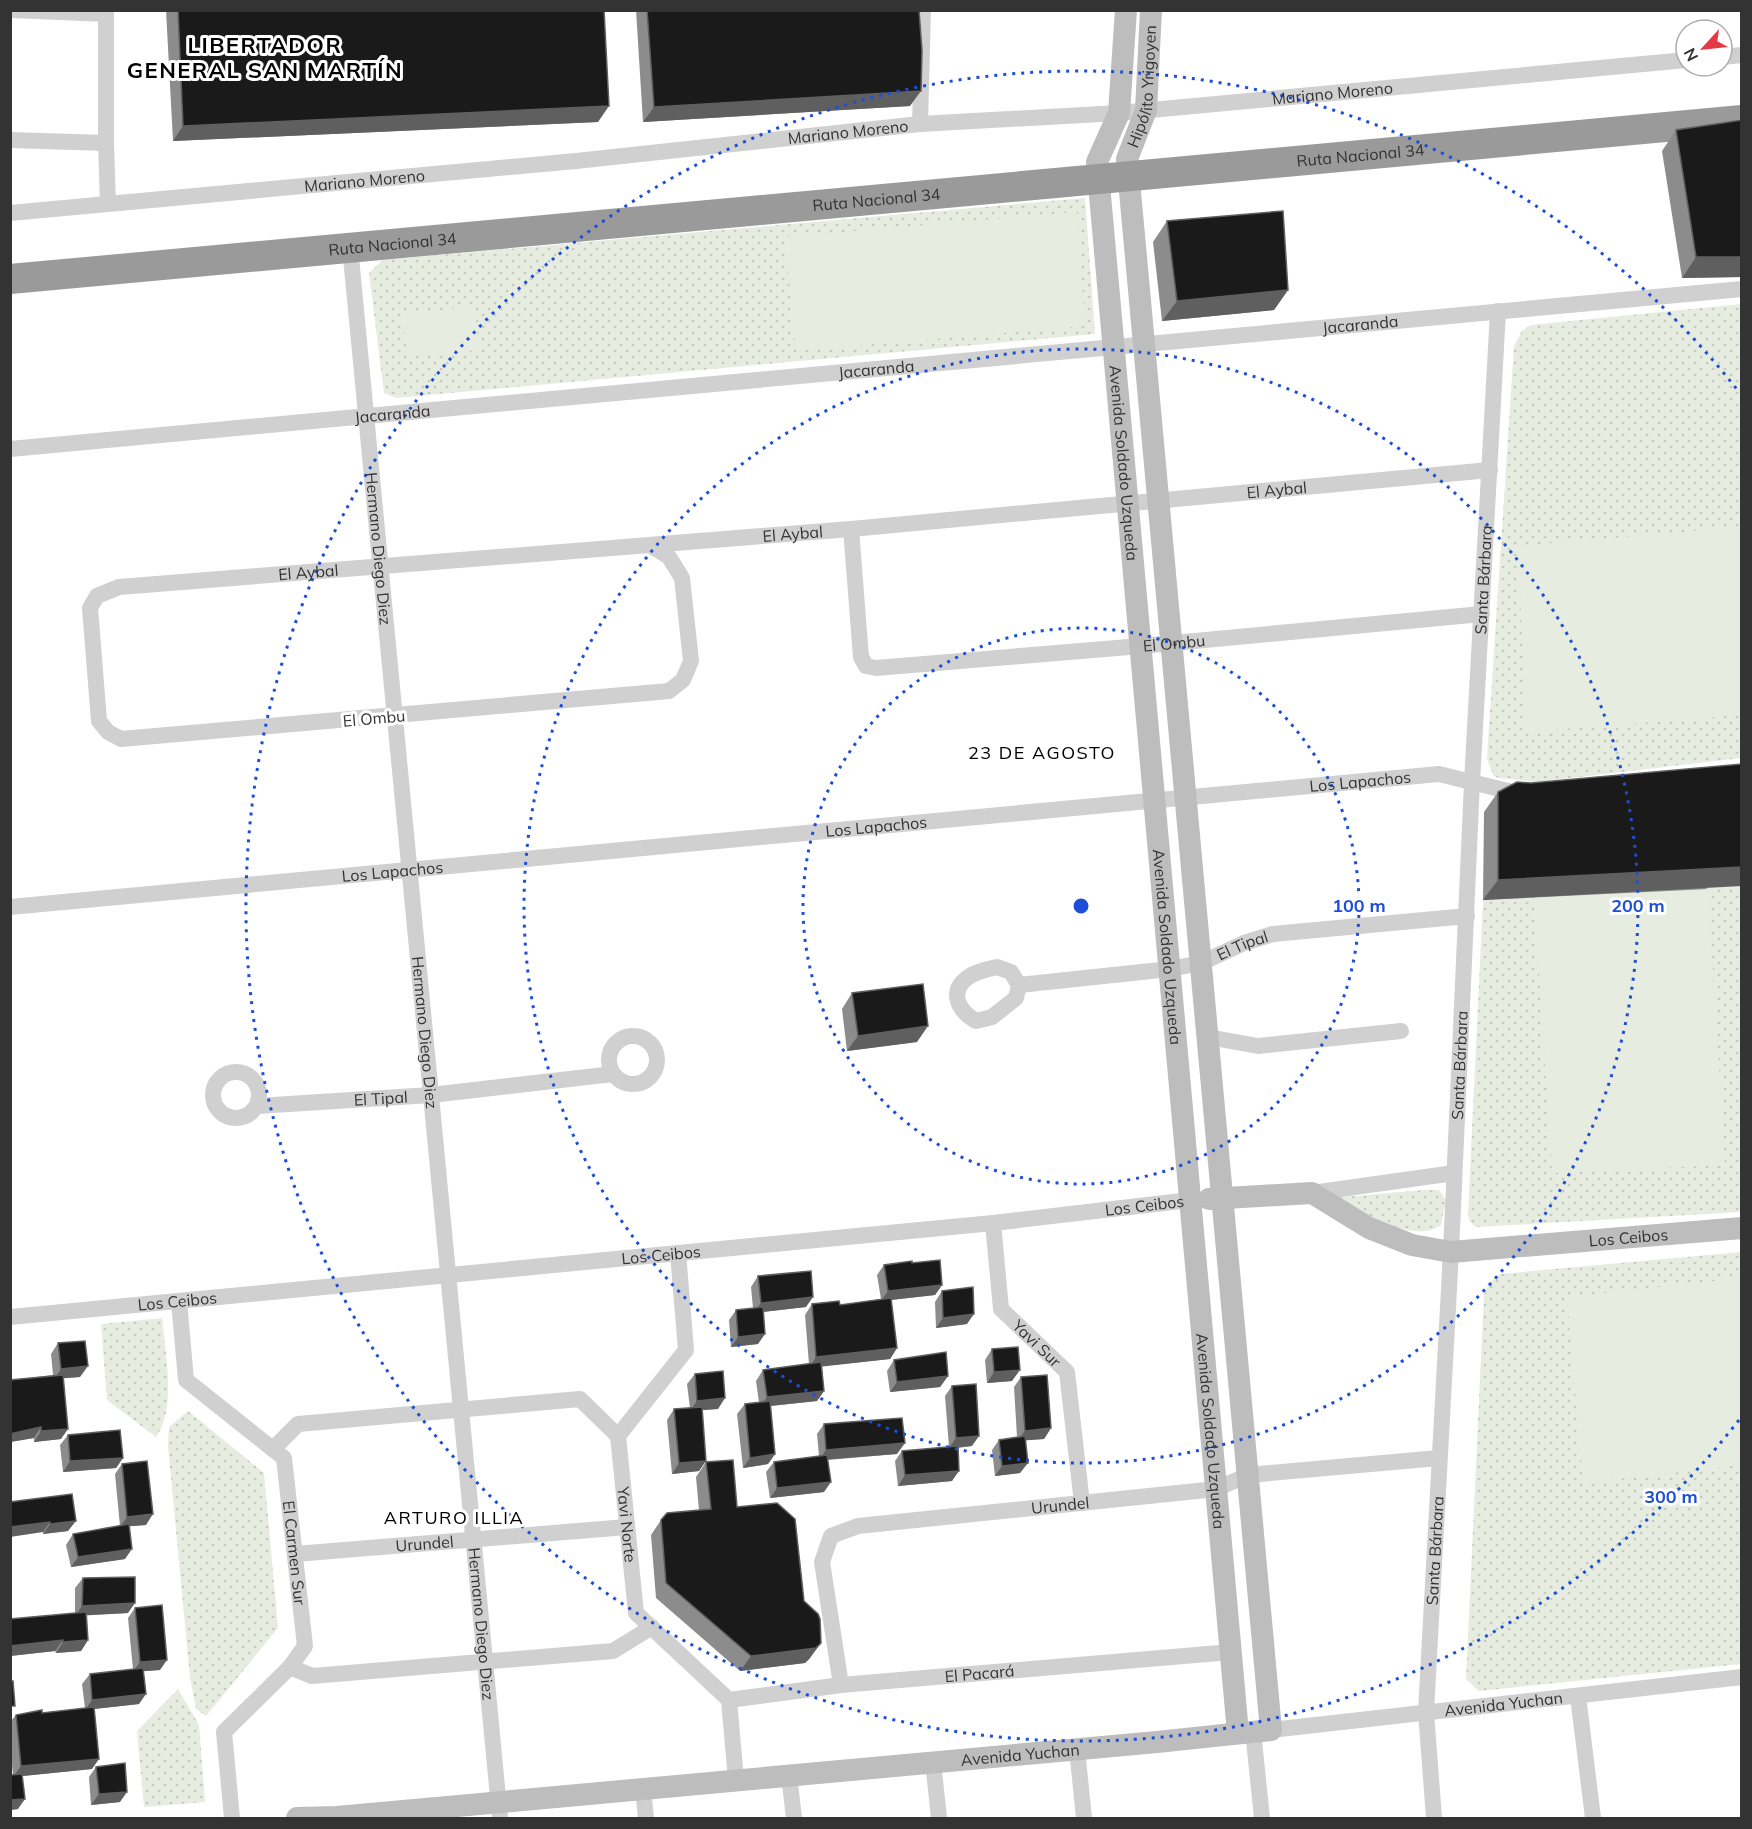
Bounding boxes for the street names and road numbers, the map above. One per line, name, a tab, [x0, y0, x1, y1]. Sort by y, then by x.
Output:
street label: Hipólito Yrigoyen	[1122, 24, 1160, 150]
street label: Mariano Moreno	[1271, 77, 1394, 109]
street label: Mariano Moreno	[787, 115, 909, 148]
street label: Ruta Nacional 34	[1295, 139, 1426, 171]
street label: Mariano Moreno	[303, 165, 426, 196]
street label: Ruta Nacional 34	[812, 184, 942, 215]
street label: Ruta Nacional 34	[328, 228, 458, 260]
street label: Jacaranda	[1321, 311, 1399, 338]
street label: Jacaranda	[837, 356, 915, 382]
street label: Avenida Soldado Uzqueda	[1105, 364, 1143, 562]
street label: Jacaranda	[353, 400, 431, 427]
street label: Hermano Diego Diez	[362, 471, 396, 626]
street label: El Aybal	[1246, 477, 1308, 502]
street label: El Aybal	[762, 521, 824, 546]
street label: Santa Bárbara	[1470, 525, 1496, 635]
street label: El Aybal	[277, 560, 339, 584]
street label: El Ombu	[1142, 630, 1206, 656]
street label: El Ombu	[342, 705, 406, 731]
street label: Los Lapachos	[1309, 767, 1412, 796]
street label: Los Lapachos	[825, 812, 928, 841]
street label: Avenida Soldado Uzqueda	[1149, 848, 1186, 1046]
street label: Los Lapachos	[341, 857, 444, 886]
street label: El Tipal	[1213, 926, 1270, 964]
street label: Hermano Diego Diez	[408, 955, 442, 1110]
street label: Santa Bárbara	[1447, 1010, 1472, 1120]
street label: El Tipal	[353, 1086, 408, 1110]
street label: Los Ceibos	[1104, 1191, 1185, 1220]
street label: Los Ceibos	[1588, 1224, 1669, 1251]
street label: Los Ceibos	[621, 1241, 702, 1268]
street label: Los Ceibos	[137, 1287, 218, 1315]
street label: Yavi Sur	[1008, 1315, 1065, 1371]
street label: Avenida Soldado Uzqueda	[1192, 1332, 1230, 1530]
street label: Yavi Norte	[613, 1485, 641, 1563]
street label: Urundel	[1030, 1492, 1090, 1518]
street label: Santa Bárbara	[1422, 1495, 1448, 1606]
street label: El Carmen Sur	[279, 1500, 310, 1606]
street label: Urundel	[395, 1531, 454, 1556]
street label: Hermano Diego Diez	[464, 1546, 499, 1701]
street label: El Pacará	[944, 1660, 1015, 1686]
street label: Avenida Yuchan	[1443, 1687, 1564, 1720]
street label: Avenida Yuchan	[960, 1739, 1080, 1770]

